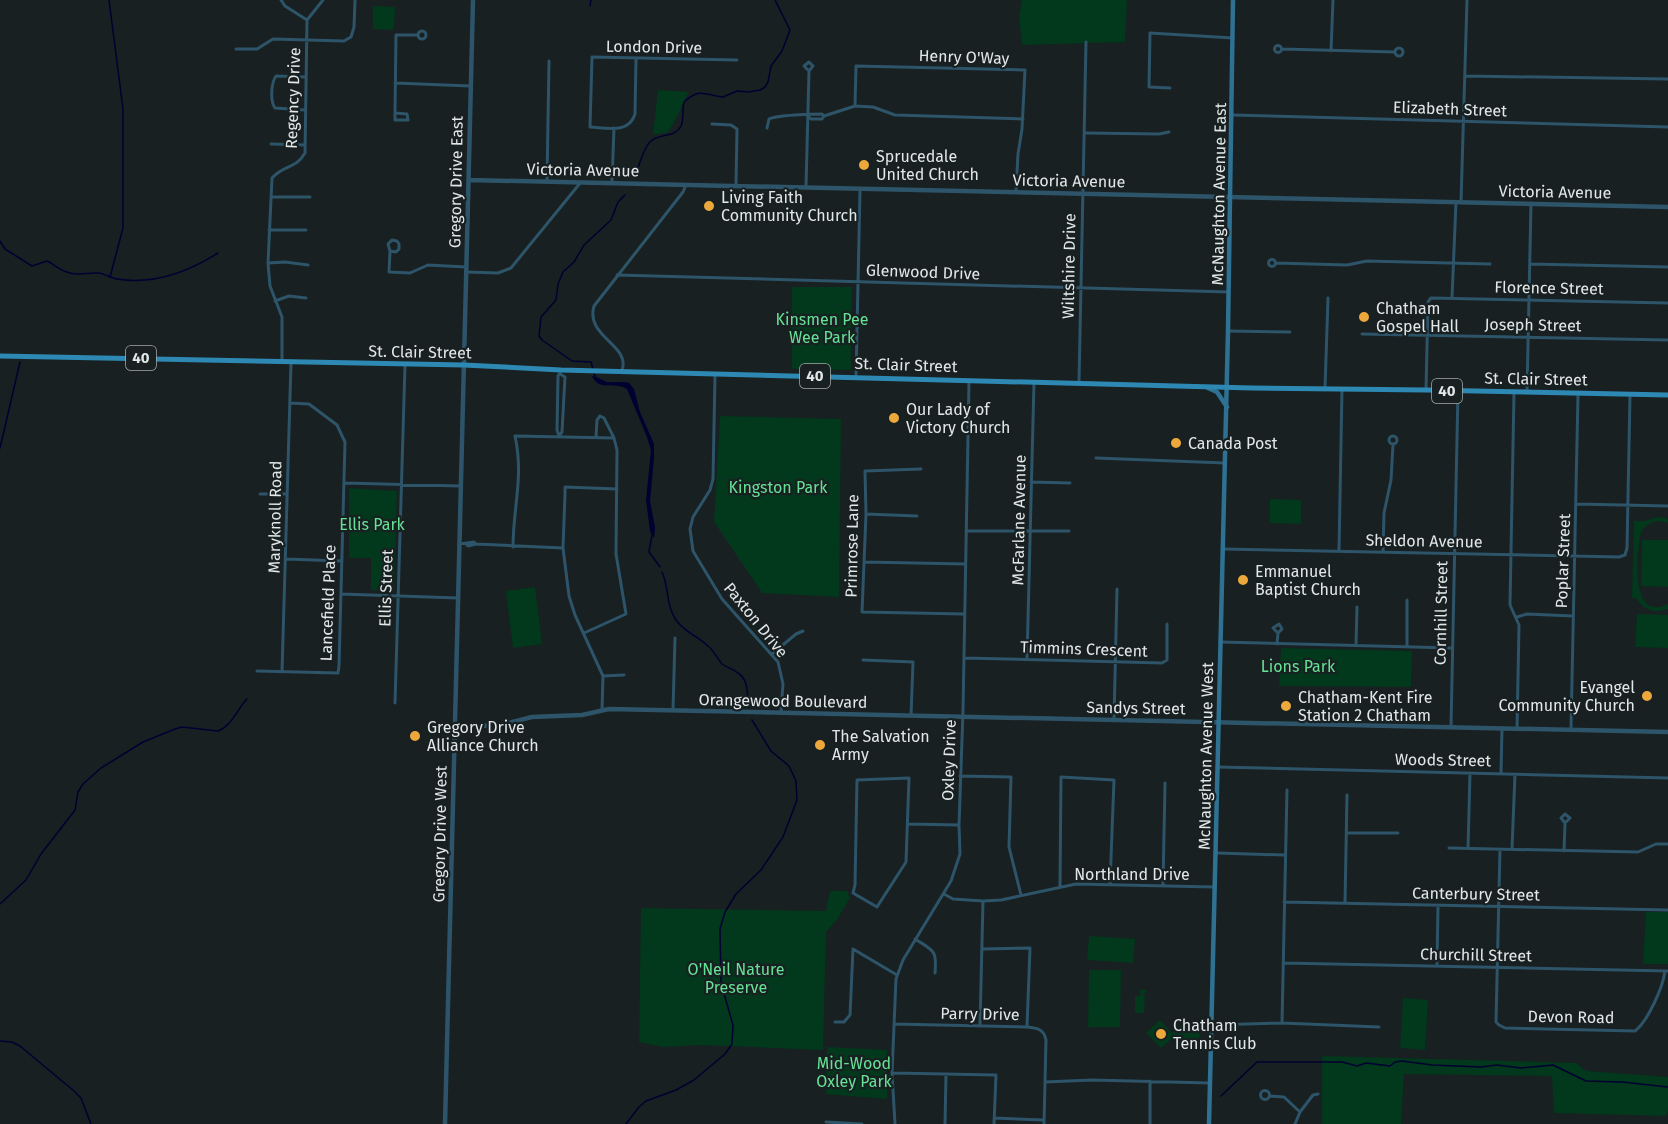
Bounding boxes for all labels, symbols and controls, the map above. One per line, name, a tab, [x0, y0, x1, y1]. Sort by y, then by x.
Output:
street label: London Drive	[606, 37, 702, 57]
street label: Henry O'Way	[918, 46, 1010, 68]
street label: Regency Drive	[282, 47, 304, 149]
street label: Elizabeth Street	[1393, 98, 1508, 120]
street label: McNaughton Avenue East	[1208, 102, 1230, 286]
street label: Gregory Drive East	[445, 116, 467, 248]
place label: Sprucedale United Church	[876, 147, 979, 184]
marker: Sprucedale United Church	[857, 158, 871, 172]
street label: Victoria Avenue	[526, 160, 640, 180]
street label: Victoria Avenue	[1012, 171, 1126, 191]
street label: Victoria Avenue	[1498, 182, 1612, 202]
place label: Living Faith Community Church	[721, 188, 858, 225]
marker: Living Faith Community Church	[702, 199, 716, 213]
street label: Wiltshire Drive	[1059, 213, 1079, 319]
street label: Glenwood Drive	[866, 261, 980, 283]
street label: Florence Street	[1494, 278, 1604, 298]
place label: Chatham Gospel Hall	[1376, 299, 1459, 336]
park label: Kinsmen Pee Wee Park	[775, 310, 869, 347]
marker: Chatham Gospel Hall	[1357, 310, 1371, 324]
street label: Joseph Street	[1484, 315, 1582, 335]
street label: St. Clair Street	[368, 342, 472, 362]
road number: 40	[126, 346, 156, 370]
street label: St. Clair Street	[854, 354, 958, 376]
road number: 40	[800, 364, 830, 388]
street label: St. Clair Street	[1484, 369, 1588, 389]
road number: 40	[1432, 379, 1462, 403]
place label: Our Lady of Victory Church	[906, 400, 1010, 437]
marker: Our Lady of Victory Church	[887, 411, 901, 425]
place label: Canada Post	[1188, 434, 1278, 453]
marker: Canada Post	[1169, 436, 1183, 450]
street label: McFarlane Avenue	[1008, 455, 1030, 585]
street label: Maryknoll Road	[265, 461, 285, 573]
park label: Kingston Park	[729, 478, 828, 497]
street label: Primrose Lane	[842, 494, 862, 598]
street label: Poplar Street	[1552, 513, 1574, 609]
park label: Ellis Park	[339, 515, 406, 534]
street label: Sheldon Avenue	[1365, 530, 1483, 552]
street label: Lancefield Place	[316, 544, 340, 662]
street label: Ellis Street	[375, 549, 397, 627]
street label: Cornhill Street	[1431, 560, 1451, 665]
place label: Emmanuel Baptist Church	[1255, 562, 1361, 599]
marker: Emmanuel Baptist Church	[1236, 573, 1250, 587]
street label: Paxton Drive	[720, 579, 792, 661]
street label: Timmins Crescent	[1020, 637, 1148, 661]
park label: Lions Park	[1261, 657, 1336, 676]
street label: McNaughton Avenue West	[1195, 662, 1217, 850]
place label: Evangel Community Church	[1498, 678, 1635, 715]
place label: Chatham-Kent Fire Station 2 Chatham	[1298, 688, 1432, 725]
marker: Evangel Community Church	[1640, 689, 1654, 703]
street label: Orangewood Boulevard	[698, 690, 868, 712]
street label: Sandys Street	[1086, 698, 1186, 718]
marker: Chatham-Kent Fire Station 2 Chatham	[1279, 699, 1293, 713]
place label: Gregory Drive Alliance Church	[427, 718, 539, 755]
street label: Oxley Drive	[938, 719, 960, 801]
place label: The Salvation Army	[832, 727, 930, 764]
marker: Gregory Drive Alliance Church	[408, 729, 422, 743]
marker: The Salvation Army	[813, 738, 827, 752]
street label: Woods Street	[1395, 750, 1492, 770]
street label: Gregory Drive West	[429, 765, 451, 903]
street label: Northland Drive	[1074, 865, 1190, 884]
street label: Canterbury Street	[1412, 883, 1540, 905]
street label: Churchill Street	[1420, 945, 1532, 965]
park label: O'Neil Nature Preserve	[688, 960, 784, 997]
street label: Parry Drive	[940, 1004, 1020, 1024]
street label: Devon Road	[1528, 1007, 1614, 1027]
place label: Chatham Tennis Club	[1173, 1016, 1256, 1053]
marker: Chatham Tennis Club	[1154, 1027, 1168, 1041]
park label: Mid-Wood Oxley Park	[816, 1054, 893, 1091]

